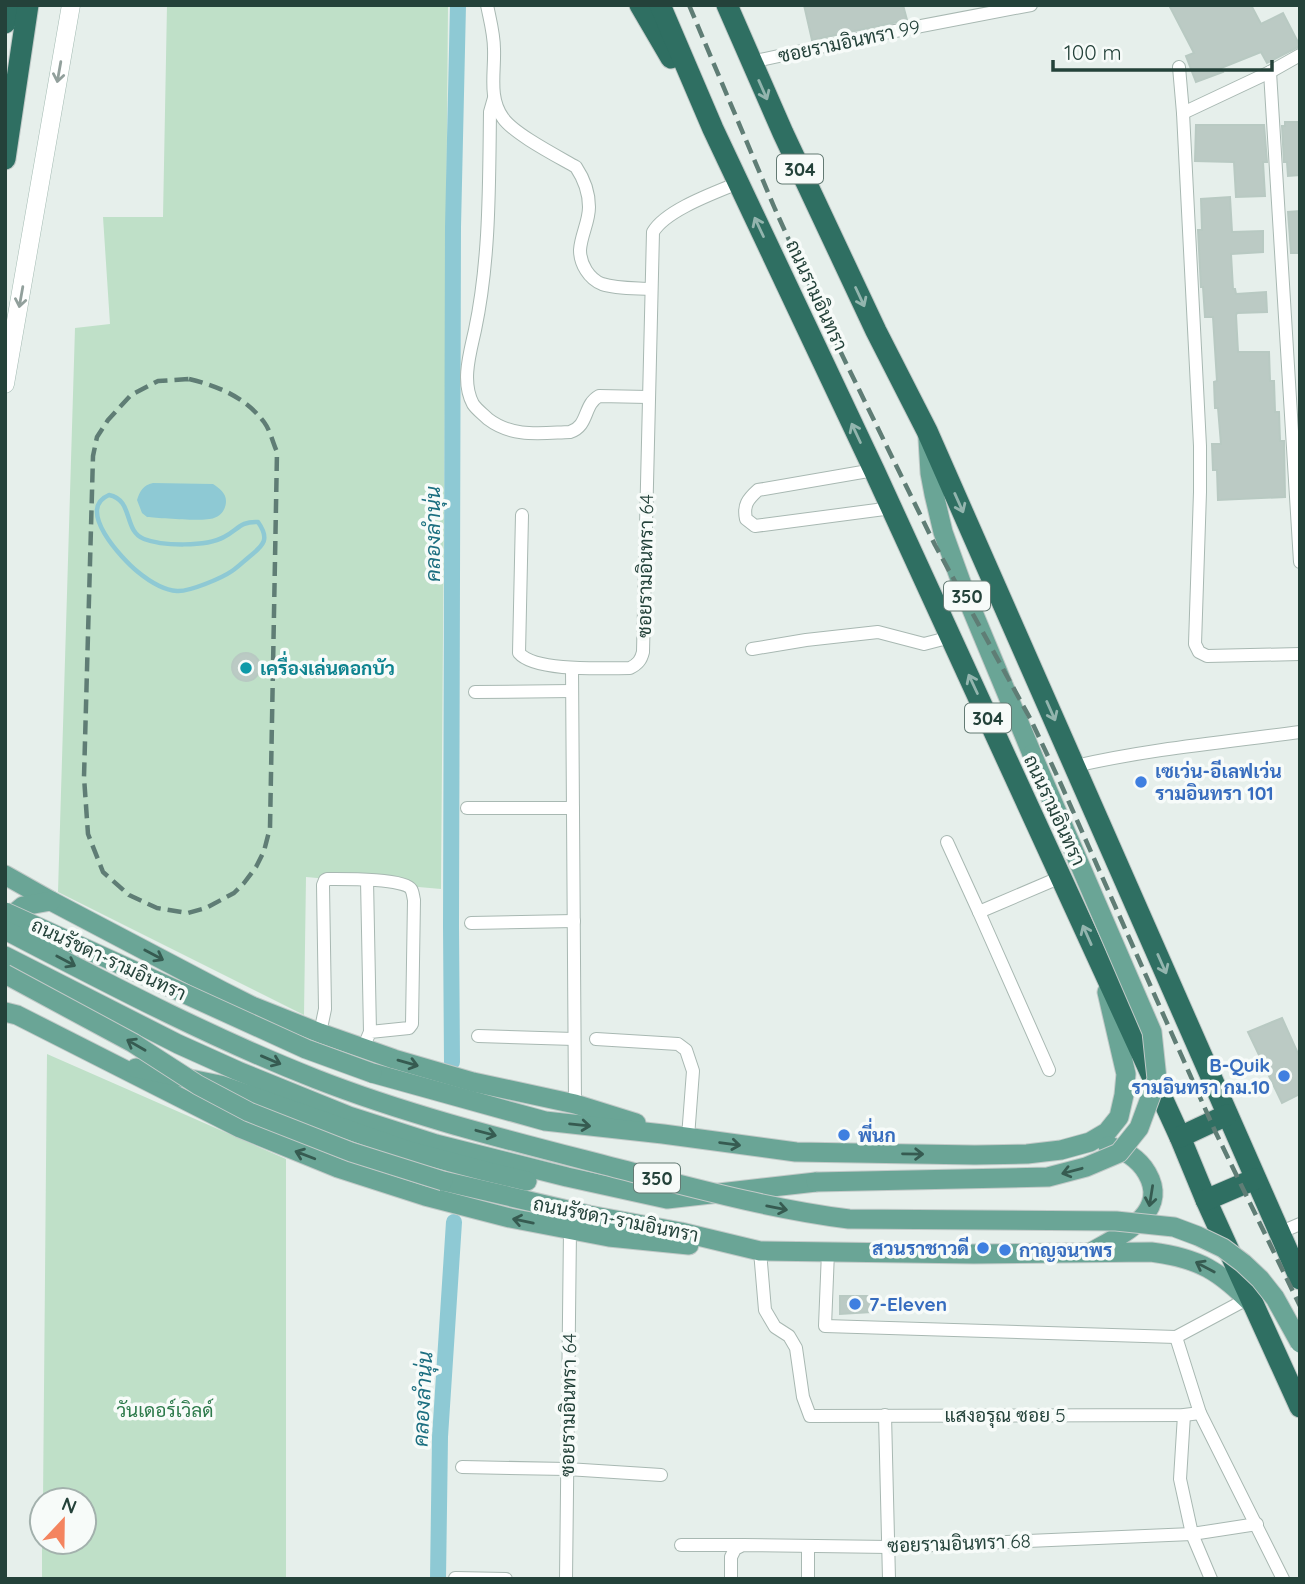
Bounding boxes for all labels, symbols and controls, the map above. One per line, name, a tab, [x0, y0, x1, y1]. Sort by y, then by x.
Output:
street label: ซอยรามอินทรา 99	[776, 14, 922, 68]
scale bar	[1053, 28, 1272, 72]
text: 100 m	[1064, 39, 1122, 65]
one-way arrow	[52, 60, 65, 83]
one-way arrow	[757, 79, 770, 101]
road number: 304	[777, 154, 823, 184]
one-way arrow	[752, 217, 765, 238]
street label: ถนนรามอินทรา	[781, 236, 853, 354]
one-way arrow	[14, 285, 27, 308]
one-way arrow	[854, 285, 867, 307]
one-way arrow	[849, 423, 863, 444]
water label: คลองลำนุ่น	[419, 485, 447, 582]
one-way arrow	[953, 491, 966, 513]
street label: ซอยรามอินทรา 64	[632, 494, 658, 638]
road number: 350	[944, 582, 990, 610]
place label: เครื่องเล่นดอกบัว	[260, 651, 395, 680]
marker: เครื่องเล่นดอกบัว	[238, 660, 254, 676]
one-way arrow	[966, 674, 979, 695]
one-way arrow	[1045, 699, 1058, 721]
road number: 304	[965, 704, 1011, 732]
street label: ถนนรามอินทรา	[1019, 751, 1091, 869]
place label: เซเว่น-อีเลฟเว่น รามอินทรา 101	[1155, 759, 1282, 805]
marker: เซเว่น-อีเลฟเว่น รามอินทรา 101	[1133, 774, 1149, 790]
street label: ถนนรัชดา-รามอินทรา	[28, 913, 190, 1005]
one-way arrow	[1080, 925, 1093, 947]
one-way arrow	[144, 949, 164, 963]
one-way arrow	[1156, 953, 1169, 974]
one-way arrow	[55, 955, 76, 969]
one-way arrow	[126, 1038, 146, 1052]
place label: B-Quik รามอินทรา กม.10	[1132, 1053, 1270, 1099]
one-way arrow	[259, 1054, 281, 1067]
one-way arrow	[397, 1058, 419, 1071]
marker: B-Quik รามอินทรา กม.10	[1276, 1068, 1292, 1084]
place label: พี่นก	[858, 1118, 896, 1147]
one-way arrow	[568, 1119, 591, 1132]
one-way arrow	[474, 1127, 497, 1140]
marker: พี่นก	[836, 1127, 852, 1143]
one-way arrow	[718, 1137, 740, 1150]
one-way arrow	[902, 1147, 925, 1160]
one-way arrow	[295, 1148, 317, 1160]
road number: 350	[634, 1163, 680, 1192]
one-way arrow	[1061, 1165, 1084, 1178]
one-way arrow	[1144, 1184, 1157, 1207]
street label: ถนนรัชดา-รามอินทรา	[531, 1191, 701, 1247]
one-way arrow	[765, 1202, 788, 1215]
one-way arrow	[512, 1214, 535, 1228]
place label: สวนราชาวดี	[872, 1236, 969, 1260]
place label: กาญจนาพร	[1019, 1238, 1113, 1262]
marker: สวนราชาวดี	[975, 1240, 991, 1256]
marker: กาญจนาพร	[997, 1242, 1013, 1258]
one-way arrow	[1195, 1259, 1216, 1273]
place label: 7-Eleven	[869, 1292, 947, 1316]
marker: 7-Eleven	[847, 1296, 863, 1312]
street label: ซอยรามอินทรา 64	[555, 1333, 581, 1477]
water label: คลองลำนุ่น	[407, 1350, 440, 1448]
park label: วันเดอร์เวิลด์	[116, 1398, 214, 1422]
street label: แสงอรุณ ซอย 5	[944, 1403, 1066, 1428]
north arrow	[28, 1486, 98, 1556]
text: N	[58, 1491, 80, 1519]
street label: ซอยรามอินทรา 68	[887, 1529, 1031, 1557]

